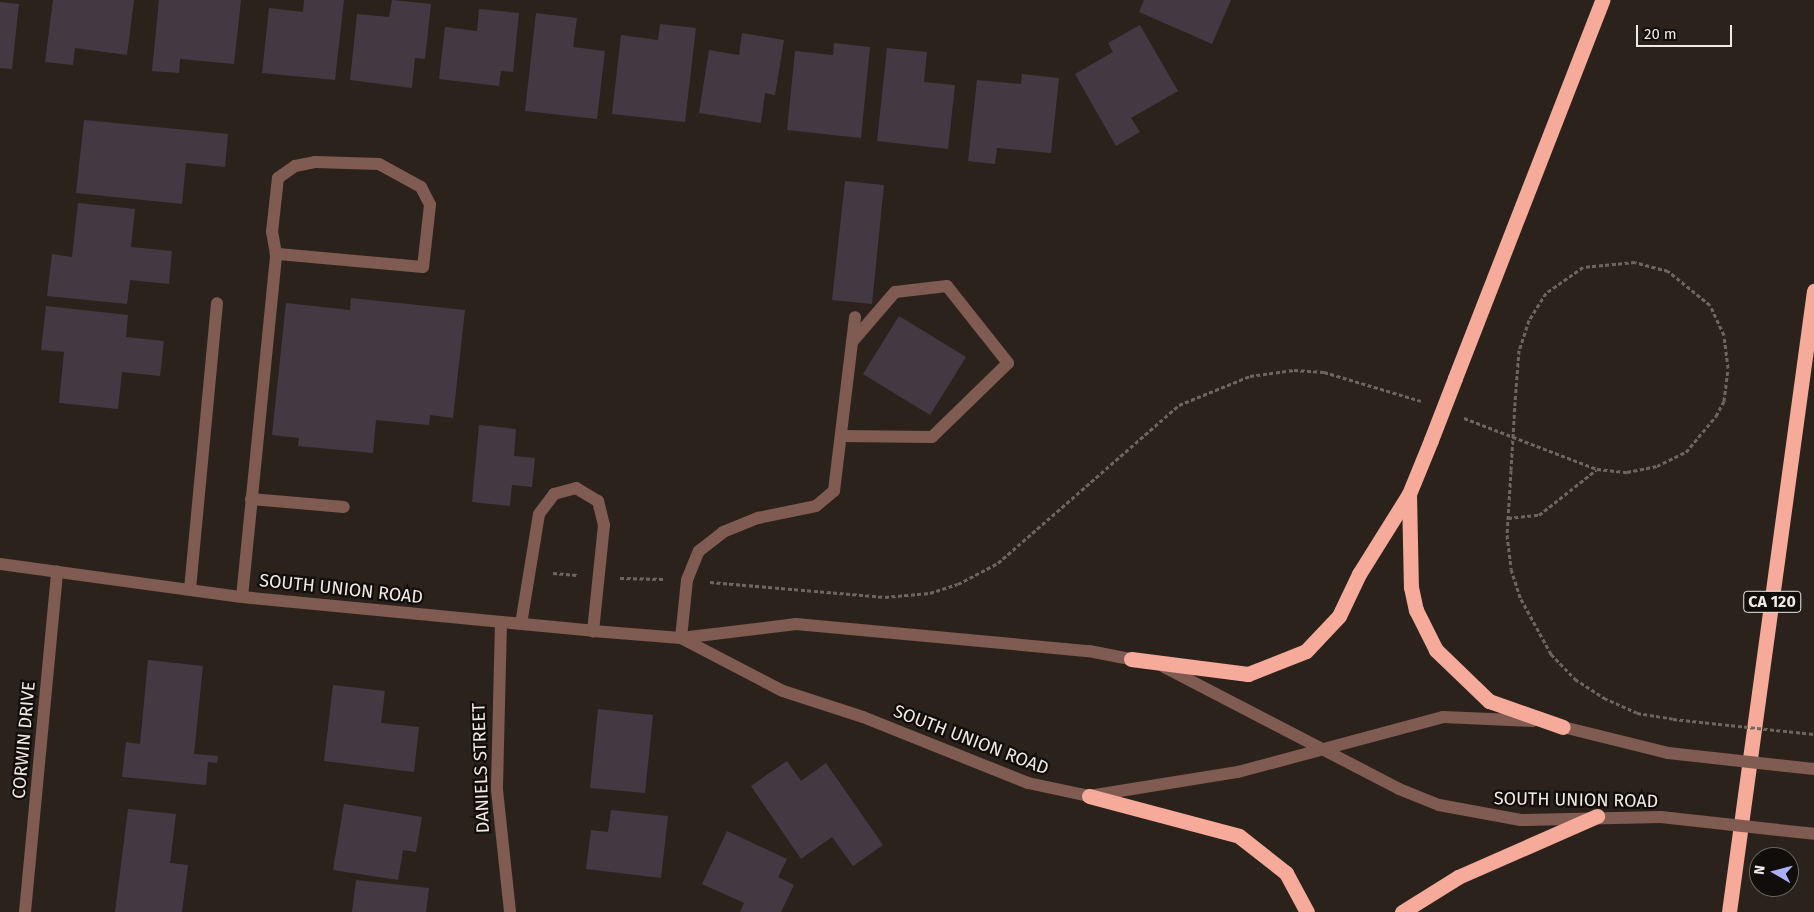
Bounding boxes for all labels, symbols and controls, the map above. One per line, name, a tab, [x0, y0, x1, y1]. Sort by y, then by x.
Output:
scale bar	[1639, 15, 1735, 47]
text: 20 m	[1644, 25, 1677, 43]
street label: SOUTH UNION ROAD	[258, 570, 424, 608]
road number: CA 120	[1743, 588, 1801, 616]
street label: CORWIN DRIVE	[8, 680, 40, 800]
street label: SOUTH UNION ROAD	[890, 700, 1052, 780]
street label: DANIELS STREET	[468, 702, 494, 834]
street label: SOUTH UNION ROAD	[1494, 788, 1658, 812]
north arrow	[1749, 847, 1799, 897]
text: N	[1751, 864, 1769, 876]

